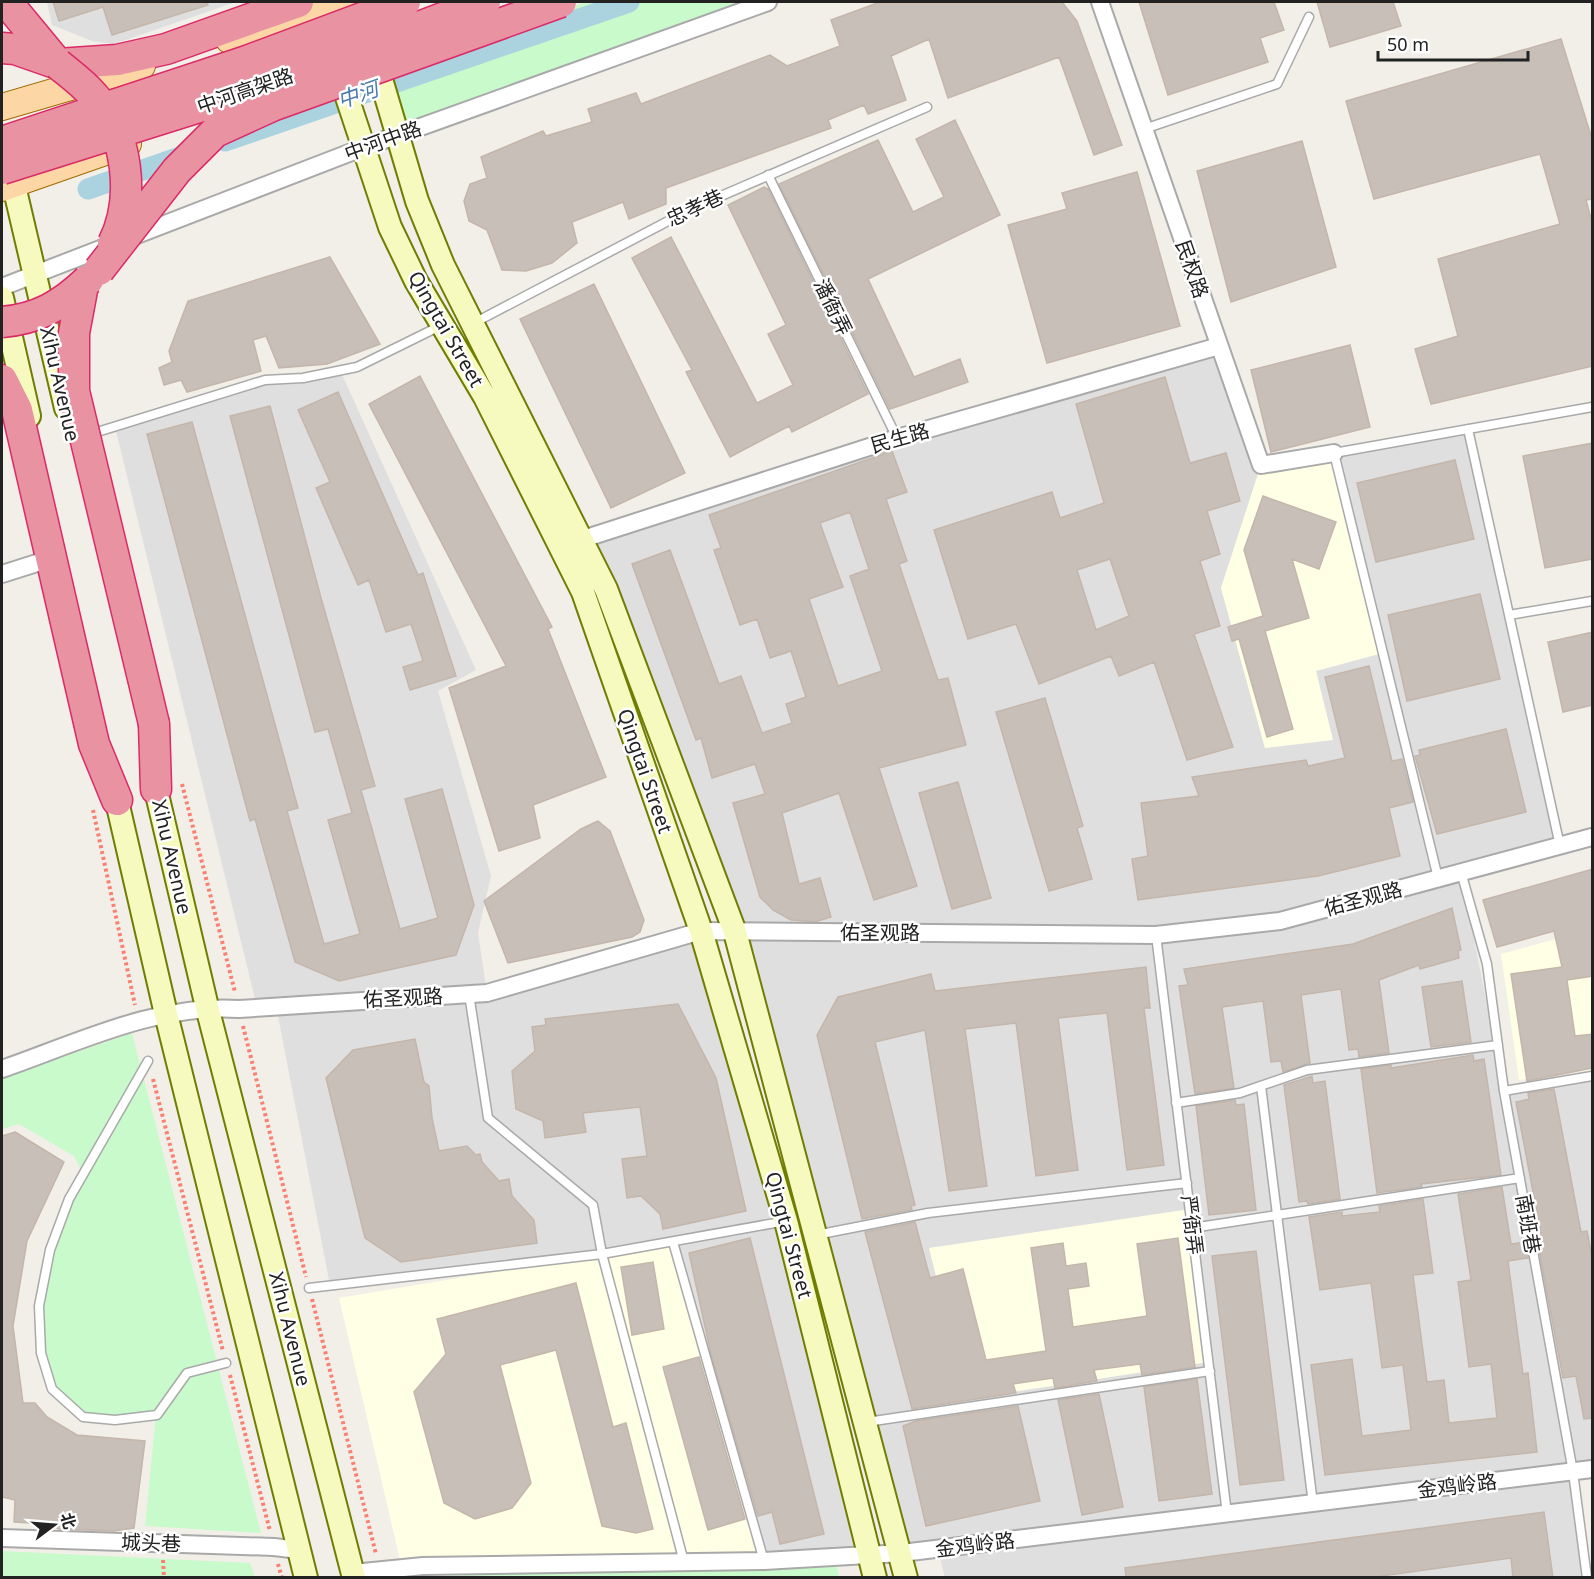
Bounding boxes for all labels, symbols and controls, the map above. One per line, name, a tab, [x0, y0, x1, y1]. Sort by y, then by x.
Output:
scale bar	[1378, 24, 1528, 62]
text: 50 m	[1387, 32, 1429, 56]
street label: 中河高架路	[193, 61, 297, 120]
water label: 中河	[333, 73, 386, 114]
street label: 中河中路	[341, 114, 425, 167]
street label: 忠孝巷	[662, 183, 728, 232]
street label: 民权路	[1170, 236, 1215, 302]
street label: Qingtai Street	[402, 266, 491, 392]
street label: 潘衙弄	[808, 274, 859, 340]
street label: Xihu Avenue	[34, 324, 87, 444]
street label: 民生路	[867, 416, 932, 459]
street label: Qingtai Street	[612, 705, 679, 837]
street label: Xihu Avenue	[146, 797, 199, 917]
street label: 佑圣观路	[1321, 875, 1405, 922]
street label: 佑圣观路	[840, 919, 920, 946]
street label: 佑圣观路	[362, 982, 444, 1013]
street label: Qingtai Street	[760, 1169, 819, 1301]
street label: 南班巷	[1510, 1192, 1547, 1256]
street label: 严衙弄	[1175, 1194, 1210, 1256]
street label: Xihu Avenue	[263, 1269, 318, 1389]
street label: 金鸡岭路	[1416, 1467, 1498, 1504]
north arrow	[24, 1495, 84, 1555]
text: 北	[56, 1510, 81, 1532]
street label: 金鸡岭路	[934, 1526, 1016, 1563]
street label: 城头巷	[121, 1528, 181, 1557]

